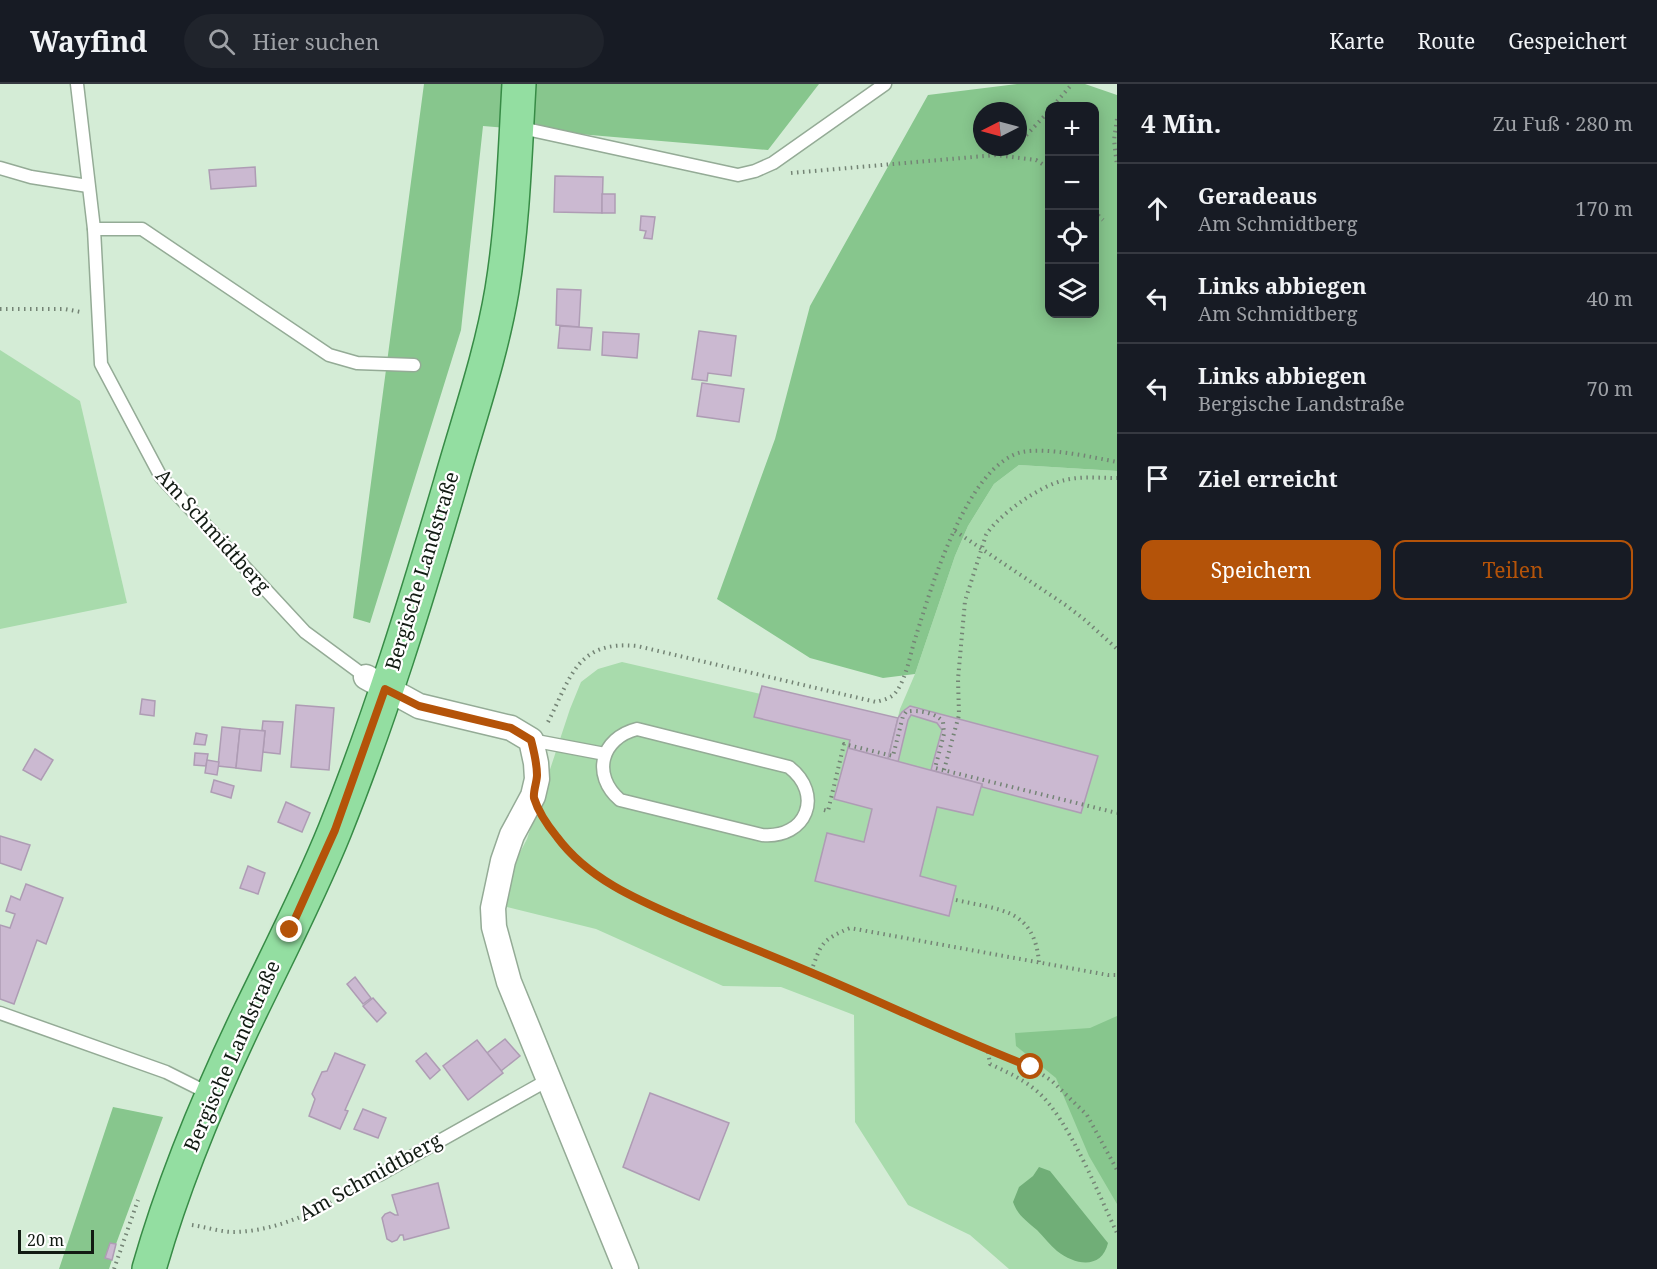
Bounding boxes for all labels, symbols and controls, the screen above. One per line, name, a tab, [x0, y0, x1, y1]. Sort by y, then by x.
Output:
search box	[184, 14, 604, 68]
text: Wayfind	[30, 22, 148, 60]
icon: search	[205, 25, 238, 58]
text: Hier suchen	[253, 26, 380, 56]
text: Karte	[1329, 27, 1384, 55]
text: Route	[1417, 27, 1475, 55]
text: Gespeichert	[1508, 27, 1627, 55]
north arrow	[973, 102, 1027, 156]
map controls	[1045, 102, 1099, 318]
button: +	[1045, 102, 1099, 156]
text: 4 Min.	[1141, 105, 1221, 141]
text: Zu Fuß · 280 m	[1493, 110, 1633, 137]
button: −	[1045, 156, 1099, 210]
text: Geradeaus	[1198, 180, 1317, 210]
icon: ahead	[1141, 192, 1174, 225]
text: 170 m	[1575, 195, 1633, 222]
button: locate	[1045, 210, 1099, 264]
text: Am Schmidtberg	[1198, 210, 1357, 237]
button: layers	[1045, 264, 1099, 318]
text: Links abbiegen	[1198, 270, 1367, 300]
icon: left	[1141, 282, 1174, 315]
text: 40 m	[1587, 285, 1633, 312]
text: Am Schmidtberg	[1198, 300, 1357, 327]
text: Links abbiegen	[1198, 360, 1367, 390]
icon: left	[1141, 372, 1174, 405]
text: 70 m	[1587, 375, 1633, 402]
text: Bergische Landstraße	[1198, 390, 1405, 417]
street label: Am Schmidtberg	[150, 462, 277, 599]
icon: arrive	[1141, 462, 1174, 495]
text: Ziel erreicht	[1198, 463, 1338, 493]
street label: Bergische Landstraße	[378, 468, 465, 674]
button: Speichern	[1141, 540, 1381, 600]
button: Teilen	[1393, 540, 1633, 600]
route end	[276, 916, 302, 942]
street label: Bergische Landstraße	[177, 956, 286, 1156]
route start	[1017, 1053, 1043, 1079]
street label: Am Schmidtberg	[294, 1126, 446, 1227]
scale bar	[18, 1227, 94, 1254]
text: 20 m	[27, 1229, 64, 1251]

